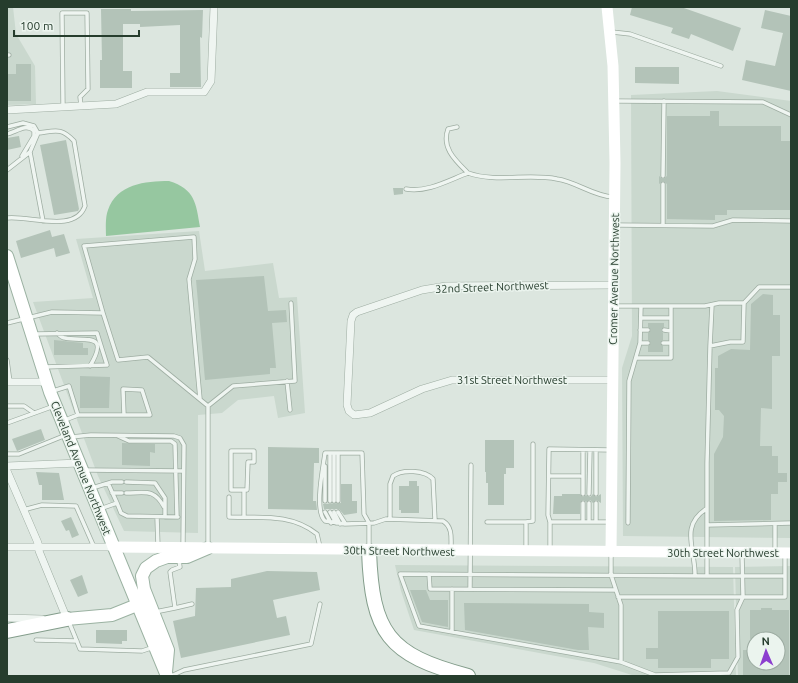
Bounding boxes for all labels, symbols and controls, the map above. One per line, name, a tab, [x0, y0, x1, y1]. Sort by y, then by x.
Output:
scale bar	[14, 12, 139, 38]
text: 100 m	[20, 19, 53, 32]
street label: Cromer Avenue Northwest	[607, 212, 621, 345]
street label: 32nd Street Northwest	[435, 279, 550, 295]
street label: 31st Street Northwest	[457, 374, 568, 386]
street label: Cleveland Avenue Northwest	[49, 399, 114, 537]
street label: 30th Street Northwest	[343, 544, 456, 558]
street label: 30th Street Northwest	[667, 547, 779, 559]
north arrow	[746, 631, 786, 671]
text: N	[761, 635, 770, 647]

